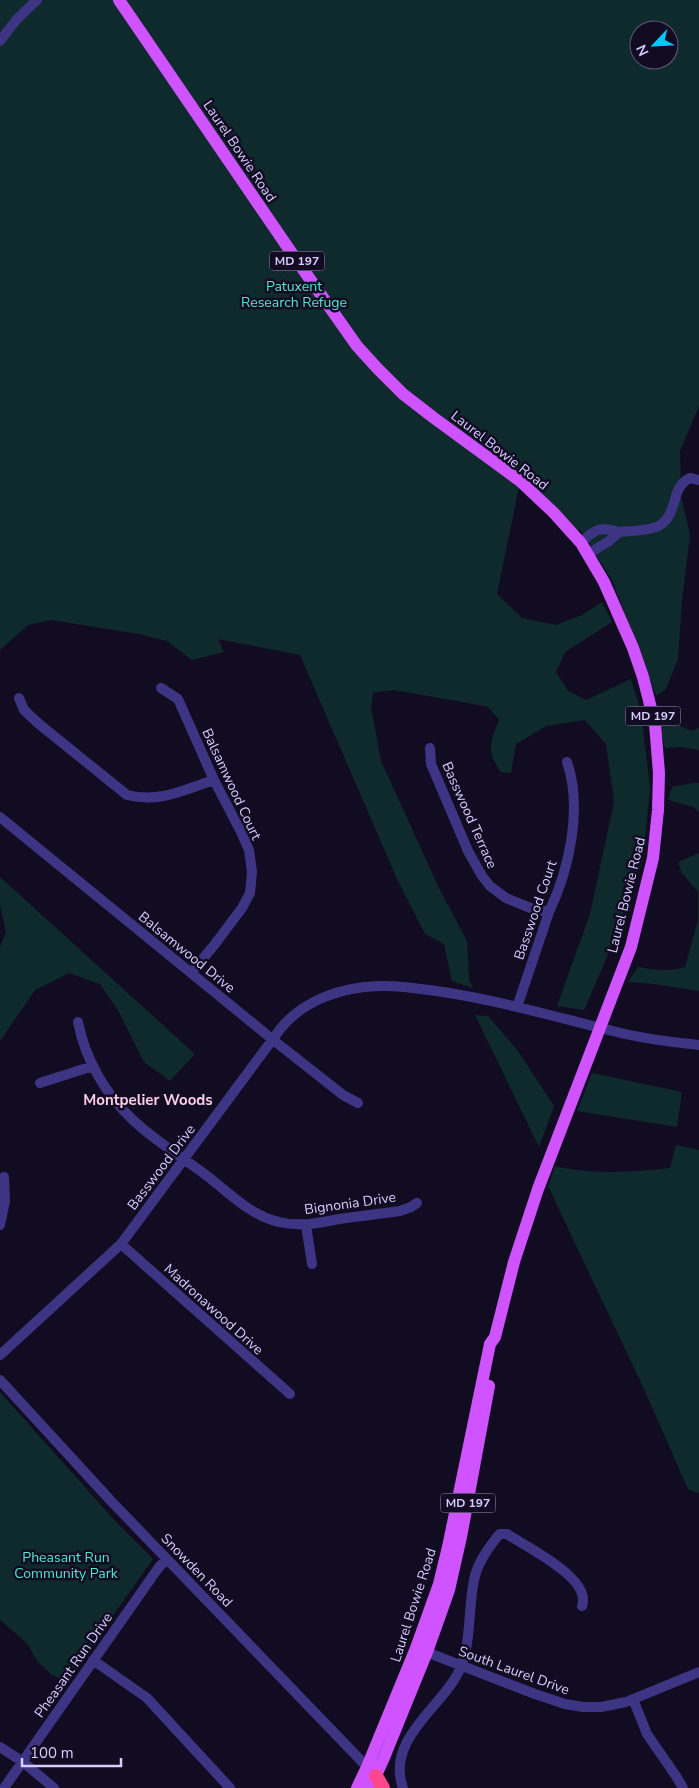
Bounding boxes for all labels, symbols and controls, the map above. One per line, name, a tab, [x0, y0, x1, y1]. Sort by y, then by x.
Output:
north arrow	[629, 20, 679, 70]
text: N	[632, 42, 653, 59]
street label: Laurel Bowie Road	[198, 97, 281, 206]
road number: MD 197	[270, 252, 324, 270]
park label: Patuxent Research Refuge	[241, 277, 347, 312]
street label: Laurel Bowie Road	[447, 406, 552, 494]
road number: MD 197	[626, 706, 680, 726]
street label: Balsamwood Court	[197, 725, 266, 843]
street label: Basswood Terrace	[437, 759, 502, 872]
street label: Laurel Bowie Road	[603, 835, 650, 955]
street label: Basswood Court	[510, 858, 561, 962]
street label: Balsamwood Drive	[134, 907, 239, 997]
district label: Montpelier Woods	[83, 1090, 213, 1110]
street label: Basswood Drive	[123, 1121, 200, 1214]
street label: Bignonia Drive	[303, 1188, 397, 1219]
street label: Madronawood Drive	[160, 1260, 267, 1359]
road number: MD 197	[440, 1494, 496, 1512]
street label: Snowden Road	[157, 1529, 237, 1611]
street label: Laurel Bowie Road	[386, 1546, 441, 1665]
park label: Pheasant Run Community Park	[14, 1548, 119, 1583]
street label: Pheasant Run Drive	[30, 1609, 117, 1722]
street label: South Laurel Drive	[456, 1642, 572, 1699]
scale bar	[22, 1736, 121, 1768]
text: 100 m	[30, 1743, 74, 1763]

